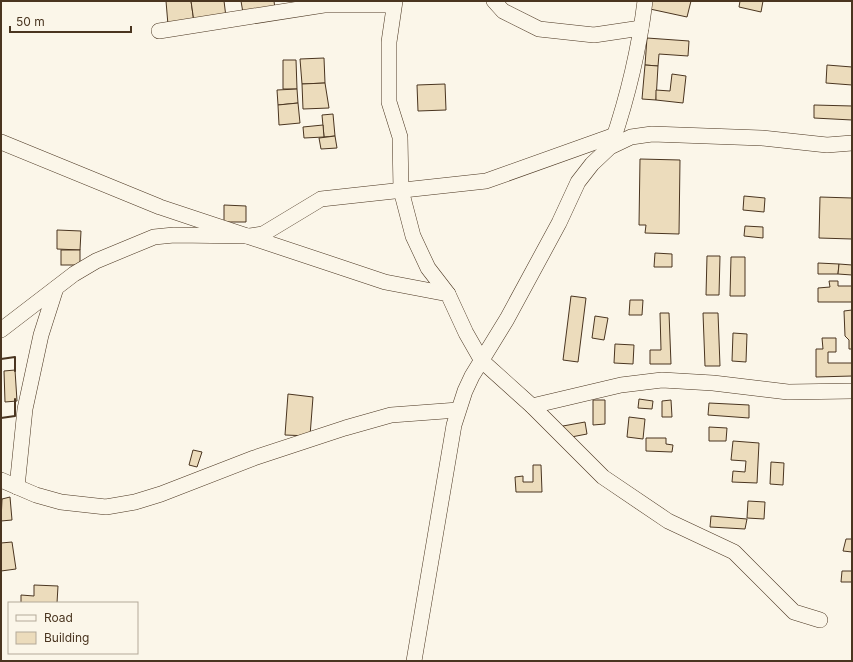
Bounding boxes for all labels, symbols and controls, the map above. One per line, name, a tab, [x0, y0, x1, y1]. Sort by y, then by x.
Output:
scale bar	[10, 8, 131, 34]
text: 50 m	[16, 14, 45, 29]
legend	[8, 602, 138, 654]
text: Road	[44, 610, 73, 625]
text: Building	[44, 630, 89, 645]

